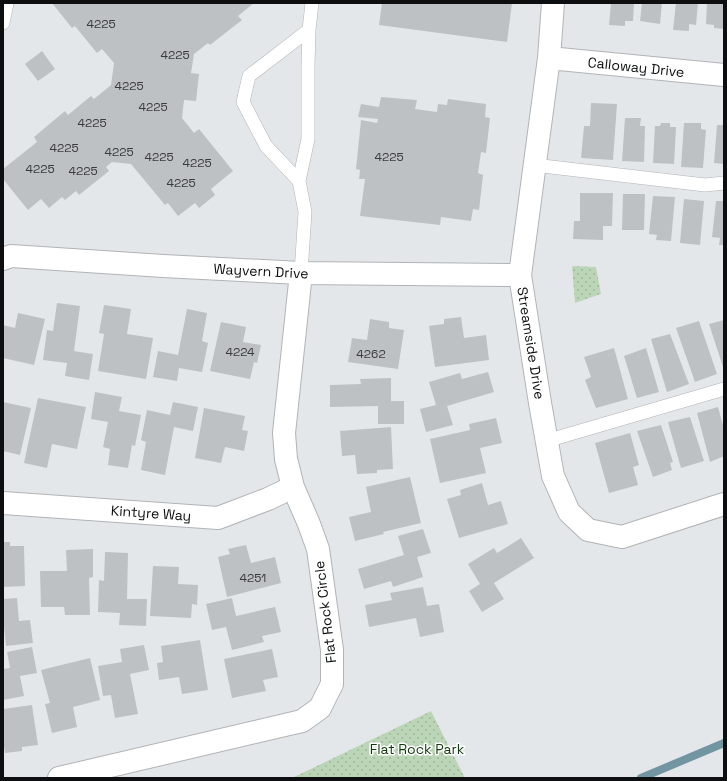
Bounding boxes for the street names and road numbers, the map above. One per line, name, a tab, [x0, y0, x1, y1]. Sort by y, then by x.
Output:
street label: Calloway Drive	[587, 53, 685, 81]
street label: Wayvern Drive	[213, 260, 309, 282]
street label: Streamside Drive	[513, 285, 549, 401]
street label: Kintyre Way	[110, 501, 192, 525]
street label: Flat Rock Circle	[310, 560, 340, 664]

